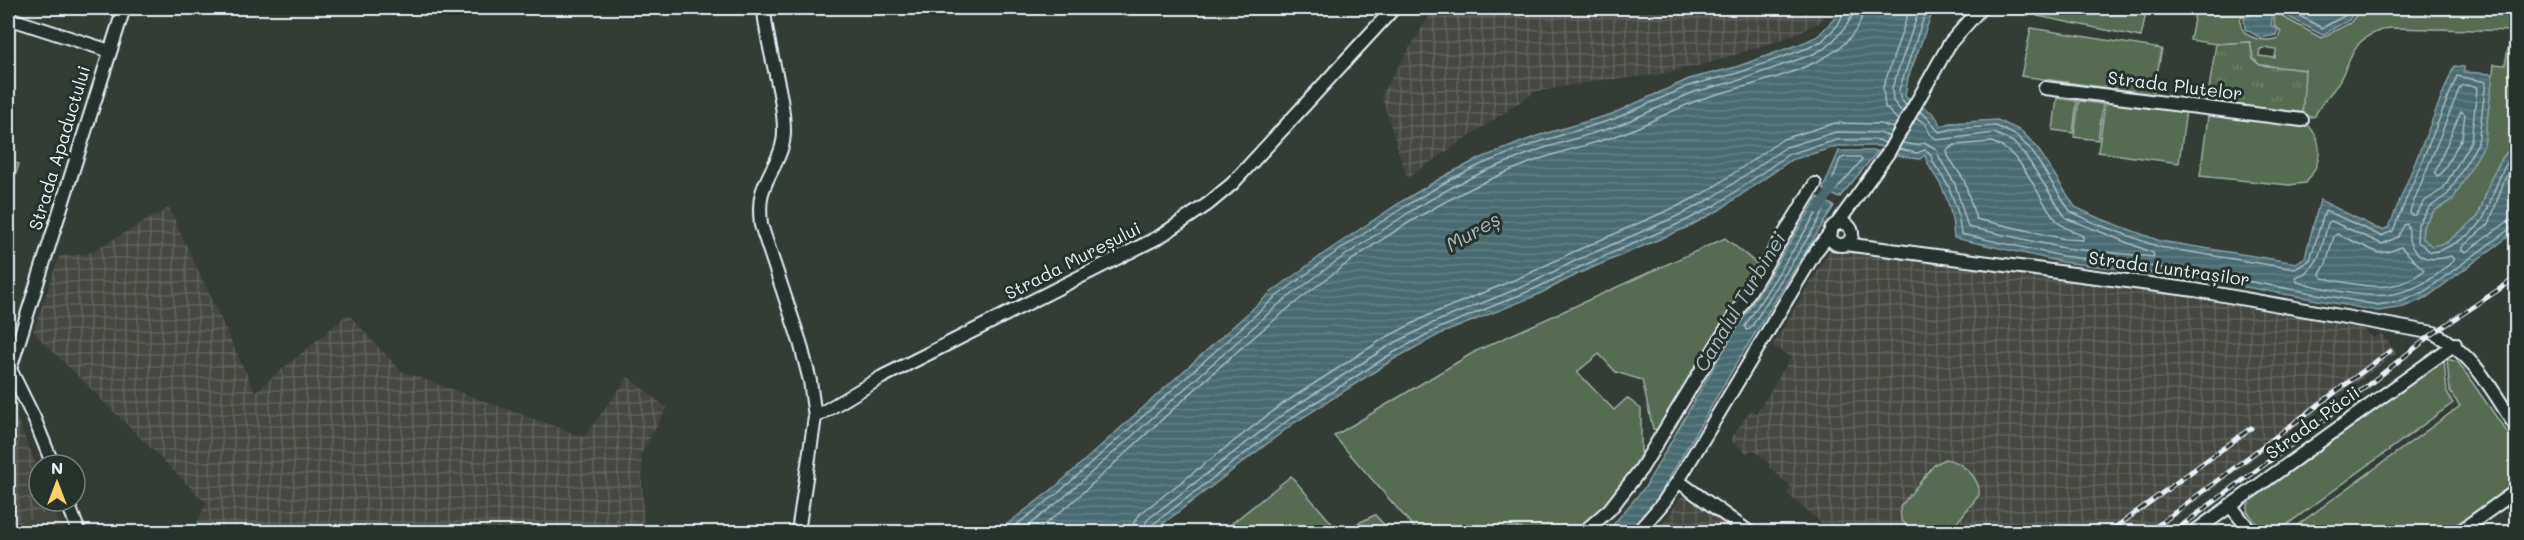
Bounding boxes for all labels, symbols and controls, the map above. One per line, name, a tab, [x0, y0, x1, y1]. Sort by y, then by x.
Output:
street label: Strada Apaductului	[23, 62, 96, 233]
street label: Strada Plutelor	[2106, 65, 2244, 105]
water label: Mureș	[1440, 205, 1505, 258]
street label: Strada Mureșului	[1000, 215, 1145, 305]
water label: Canalul Turbinei	[1687, 226, 1791, 376]
street label: Strada Luntrașilor	[2087, 245, 2251, 291]
street label: Strada Păcii	[2261, 380, 2364, 464]
north arrow	[27, 453, 87, 513]
text: N	[51, 457, 63, 478]

